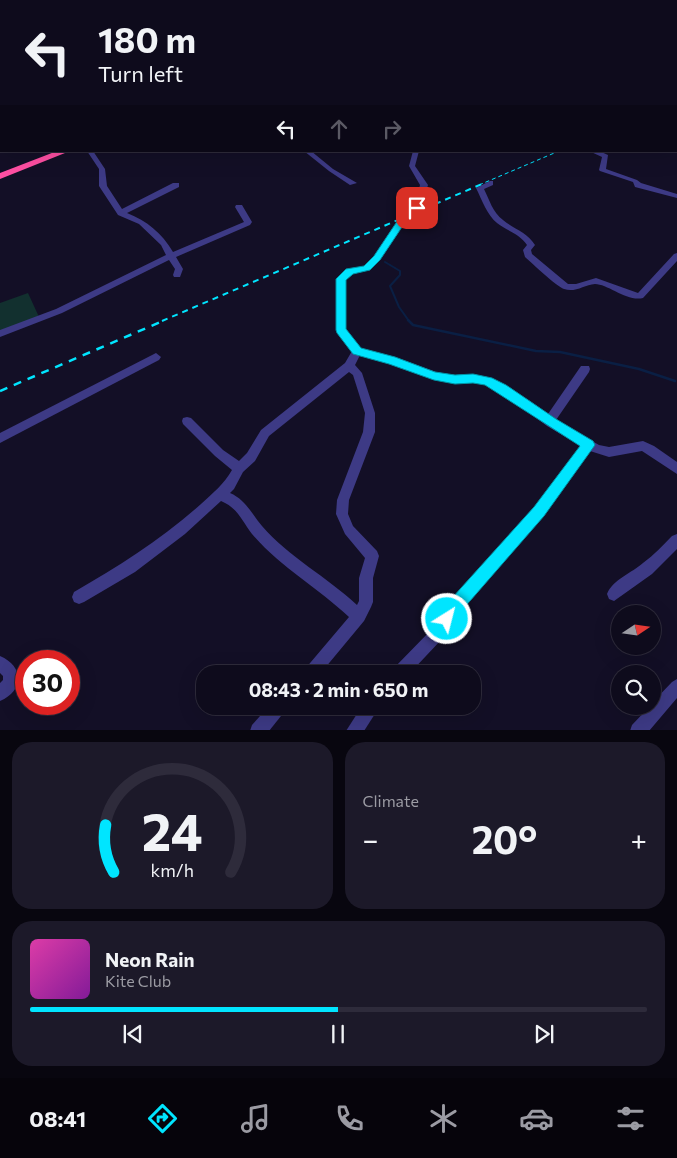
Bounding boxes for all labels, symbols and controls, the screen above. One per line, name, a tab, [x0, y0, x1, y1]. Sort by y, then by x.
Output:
text: 180 m	[98, 17, 196, 60]
icon: left	[15, 20, 80, 85]
text: Turn left	[98, 60, 183, 87]
icon: left	[272, 115, 300, 143]
icon: ahead	[325, 115, 353, 143]
icon: right	[378, 115, 406, 143]
pin	[396, 187, 438, 229]
icon: arrive	[403, 194, 431, 222]
position arrow	[420, 592, 472, 644]
north arrow	[611, 605, 661, 655]
map controls	[611, 605, 661, 715]
speed limit sign: 30	[15, 650, 80, 715]
button: search	[611, 665, 661, 715]
text: 08:43 · 2 min · 650 m	[249, 678, 428, 701]
text: Climate	[363, 791, 419, 810]
text: 24	[142, 798, 203, 862]
text: 20°	[472, 815, 537, 862]
text: −	[363, 822, 378, 856]
text: +	[631, 822, 647, 856]
text: km/h	[151, 859, 194, 881]
text: Neon Rain	[105, 948, 195, 971]
text: Kite Club	[105, 971, 171, 990]
icon: previous	[119, 1020, 147, 1048]
icon: pause	[324, 1020, 352, 1048]
icon: next	[530, 1020, 558, 1048]
icon: directions	[145, 1101, 180, 1136]
icon: music	[238, 1101, 273, 1136]
icon: phone	[332, 1101, 367, 1136]
icon: climate	[426, 1101, 461, 1136]
icon: car	[519, 1101, 554, 1136]
icon: filters	[613, 1101, 648, 1136]
text: 08:41	[29, 1105, 86, 1132]

